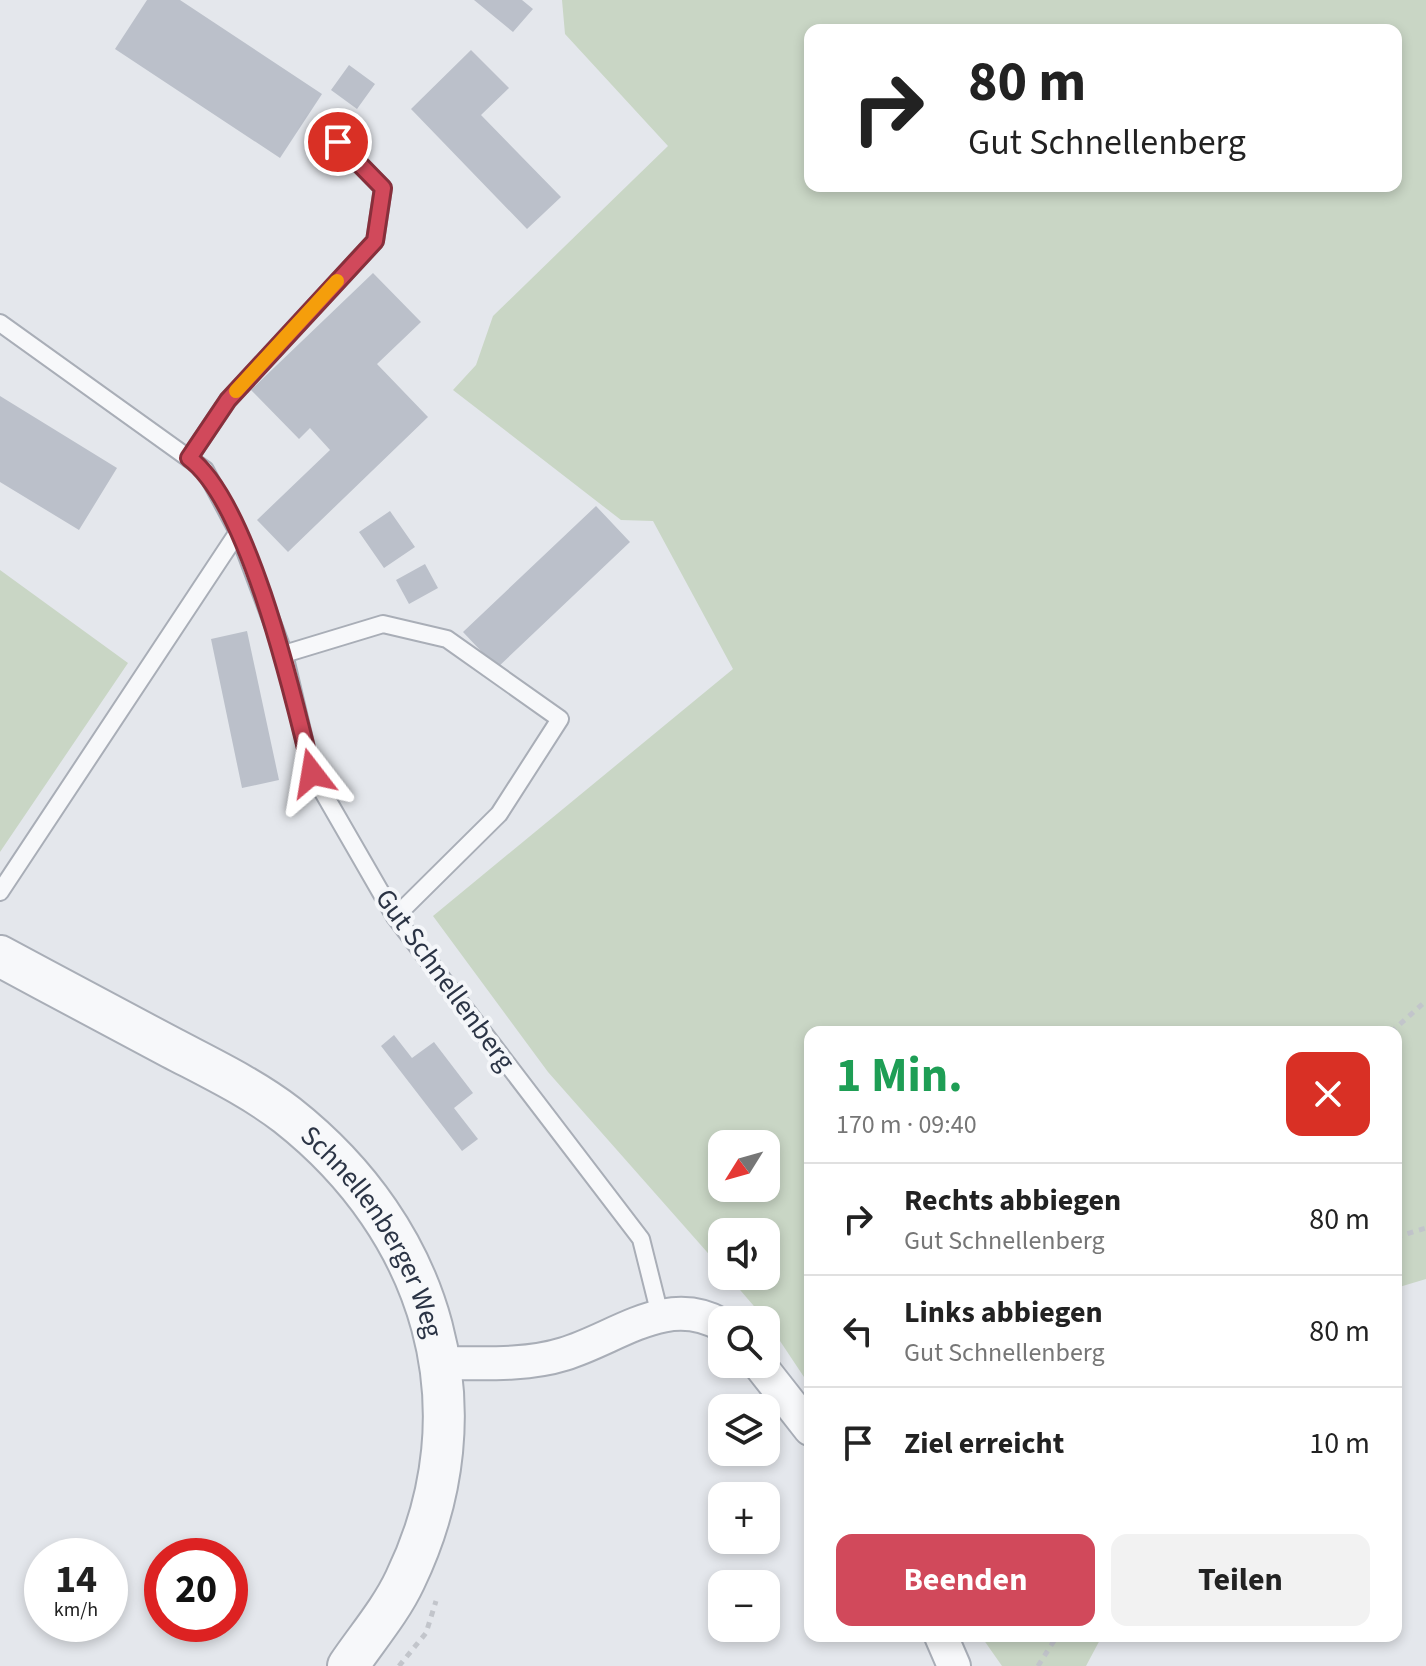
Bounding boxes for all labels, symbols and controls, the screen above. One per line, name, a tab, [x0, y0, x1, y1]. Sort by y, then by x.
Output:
text: 80 m	[968, 43, 1086, 122]
icon: right	[836, 56, 940, 160]
pin	[304, 108, 372, 176]
text: Gut Schnellenberg	[968, 117, 1246, 168]
icon: arrive	[316, 120, 360, 164]
position arrow	[270, 731, 354, 815]
street label: Gut Schnellenberg	[365, 880, 525, 1079]
text: 1 Min.	[836, 1042, 963, 1110]
button: close	[1286, 1052, 1370, 1136]
text: 170 m · 09:40	[836, 1106, 977, 1143]
street label: Schnellenberger Weg	[292, 1116, 453, 1342]
north arrow	[708, 1130, 780, 1202]
map controls	[708, 1130, 780, 1642]
text: Rechts abbiegen	[904, 1179, 1121, 1222]
icon: right	[836, 1197, 880, 1241]
text: 80 m	[1309, 1198, 1370, 1241]
button: sound	[708, 1218, 780, 1290]
text: Gut Schnellenberg	[904, 1222, 1105, 1259]
text: Links abbiegen	[904, 1291, 1103, 1334]
button: search	[708, 1306, 780, 1378]
icon: left	[836, 1309, 880, 1353]
text: 80 m	[1309, 1310, 1370, 1353]
text: Gut Schnellenberg	[904, 1334, 1105, 1371]
button: layers	[708, 1394, 780, 1466]
icon: arrive	[836, 1421, 880, 1465]
text: Ziel erreicht	[904, 1422, 1064, 1465]
text: 10 m	[1309, 1422, 1370, 1465]
button: +	[708, 1482, 780, 1554]
button: Beenden	[836, 1534, 1095, 1626]
button: Teilen	[1111, 1534, 1370, 1626]
speed limit sign: 20	[144, 1538, 248, 1642]
text: 14	[55, 1551, 97, 1608]
button: −	[708, 1570, 780, 1642]
text: km/h	[54, 1596, 98, 1624]

